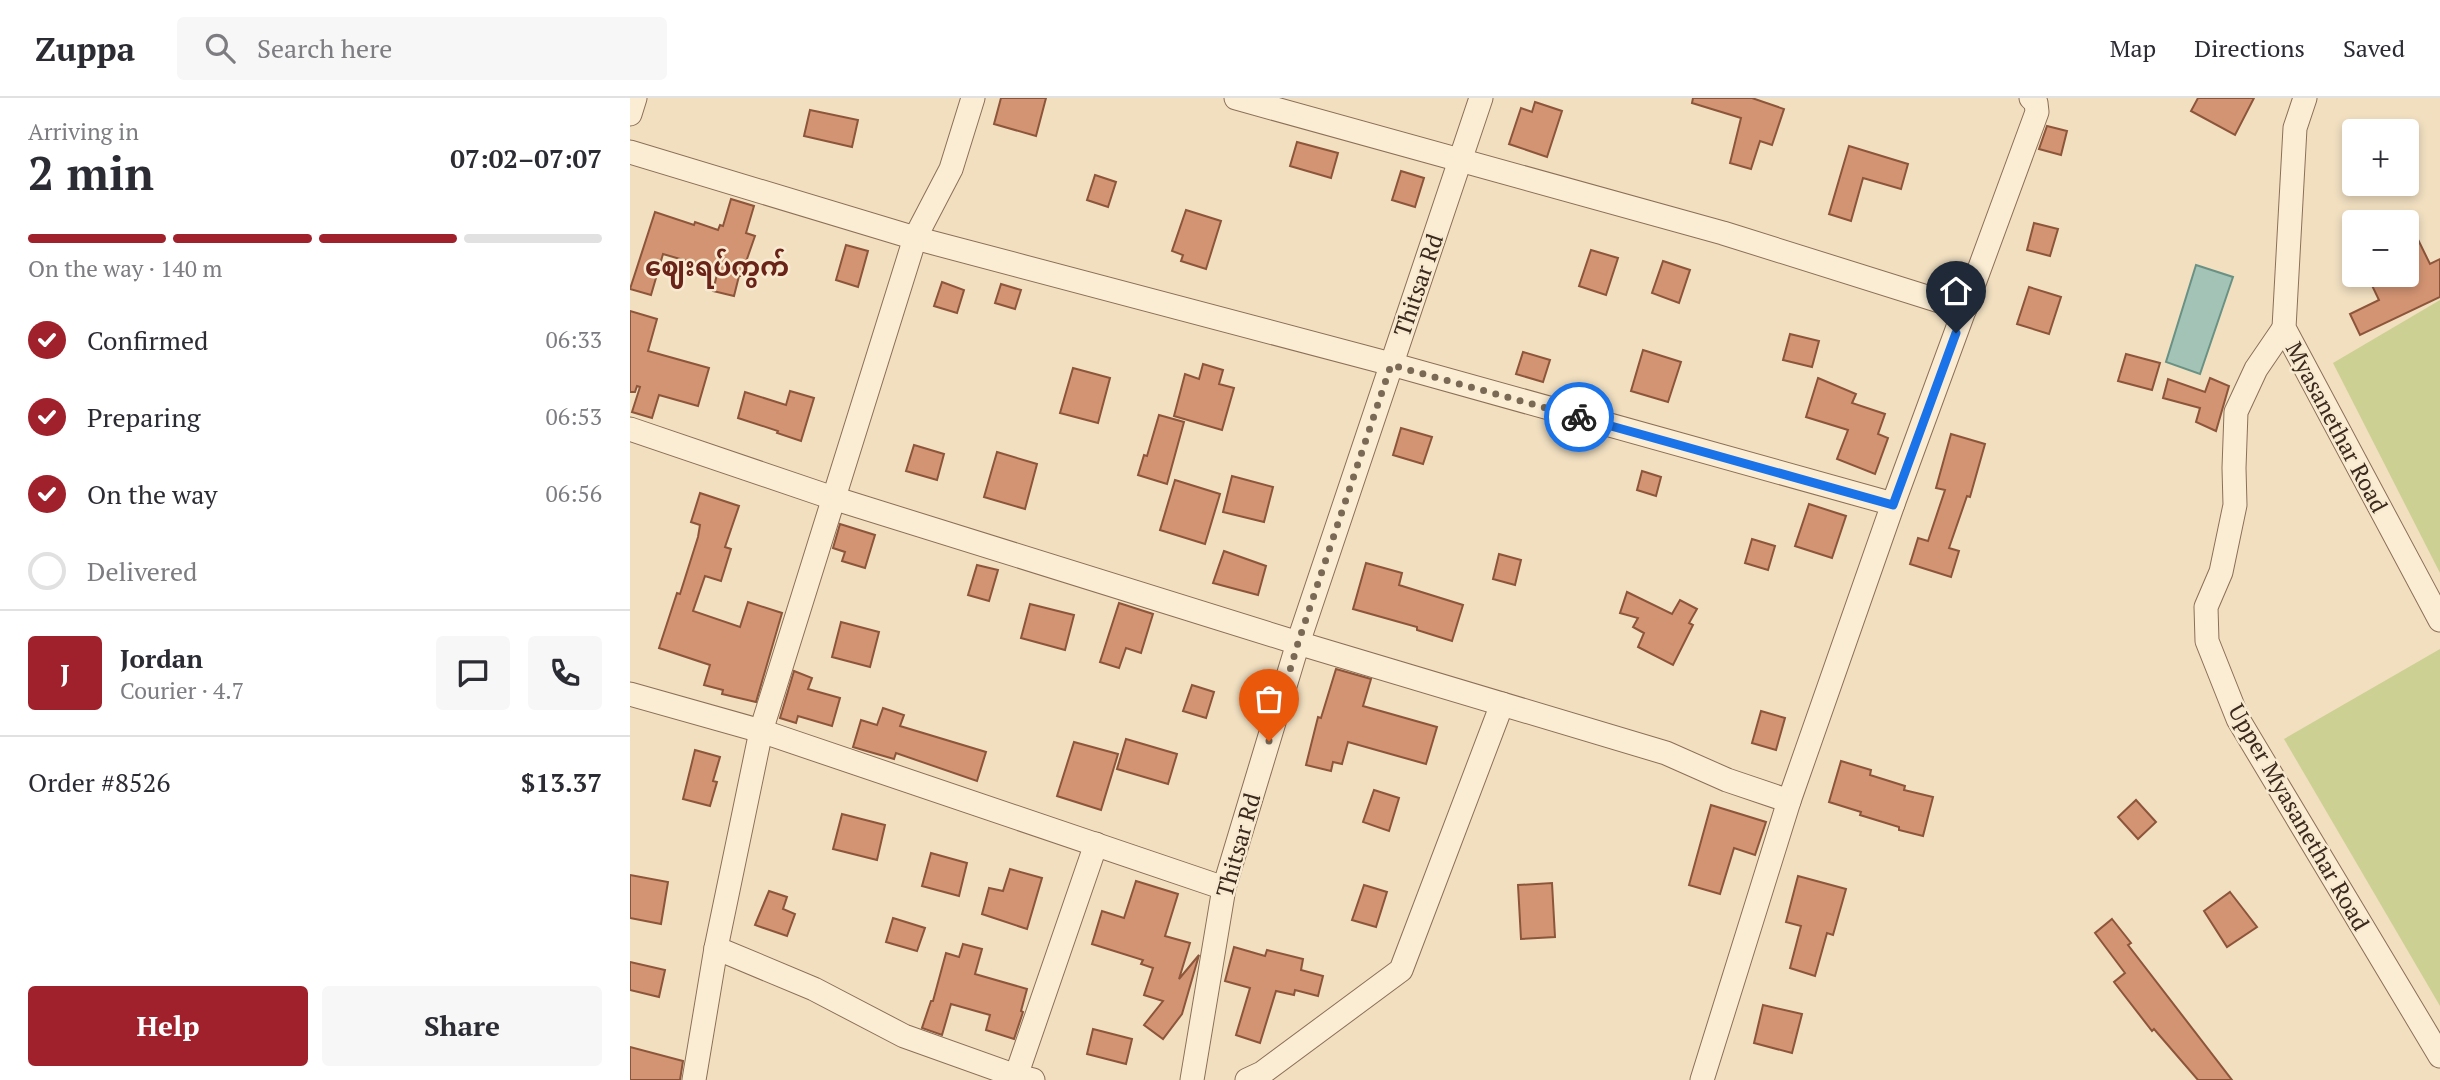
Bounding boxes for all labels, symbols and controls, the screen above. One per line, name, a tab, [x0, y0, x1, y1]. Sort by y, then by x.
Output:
search box	[177, 17, 667, 80]
text: Zuppa	[35, 27, 135, 70]
icon: search	[201, 29, 239, 67]
text: Search here	[257, 31, 392, 65]
text: Map	[2110, 32, 2156, 64]
text: Directions	[2194, 32, 2305, 64]
text: Saved	[2343, 32, 2405, 64]
text: Arriving in	[28, 116, 139, 147]
map controls	[2342, 119, 2419, 287]
button: +	[2342, 119, 2419, 196]
text: 07:02–07:07	[450, 141, 602, 175]
text: 2 min	[28, 142, 154, 203]
button: −	[2342, 210, 2419, 287]
street label: Thitsar Rd	[1386, 229, 1450, 340]
district label: ဈေးရပ်ကွက်	[645, 248, 789, 289]
text: On the way · 140 m	[28, 253, 222, 284]
pin	[1926, 261, 1986, 333]
icon: home	[1937, 272, 1975, 310]
icon: check	[28, 321, 66, 359]
text: Confirmed	[87, 323, 208, 357]
text: 06:33	[545, 324, 602, 355]
street label: Myasanethar Road	[2279, 336, 2395, 518]
courier	[1544, 382, 1614, 452]
icon: check	[28, 398, 66, 436]
icon: bike	[1560, 398, 1598, 436]
text: Preparing	[87, 400, 200, 434]
text: 06:53	[545, 401, 602, 432]
icon: check	[28, 475, 66, 513]
text: On the way	[87, 477, 218, 511]
text: 06:56	[545, 478, 602, 509]
text: Delivered	[87, 554, 197, 588]
button: chat	[436, 636, 510, 710]
button: phone	[528, 636, 602, 710]
text: Jordan	[120, 641, 203, 675]
text: J	[60, 656, 70, 690]
pin	[1239, 669, 1299, 741]
text: Courier · 4.7	[120, 675, 244, 706]
icon: bag	[1250, 680, 1288, 718]
street label: Upper Myasanethar Road	[2221, 698, 2377, 936]
text: Order #8526	[28, 765, 170, 799]
text: $13.37	[521, 765, 602, 799]
street label: Thitsar Rd	[1208, 789, 1268, 901]
button: Help	[28, 986, 308, 1066]
button: Share	[322, 986, 602, 1066]

